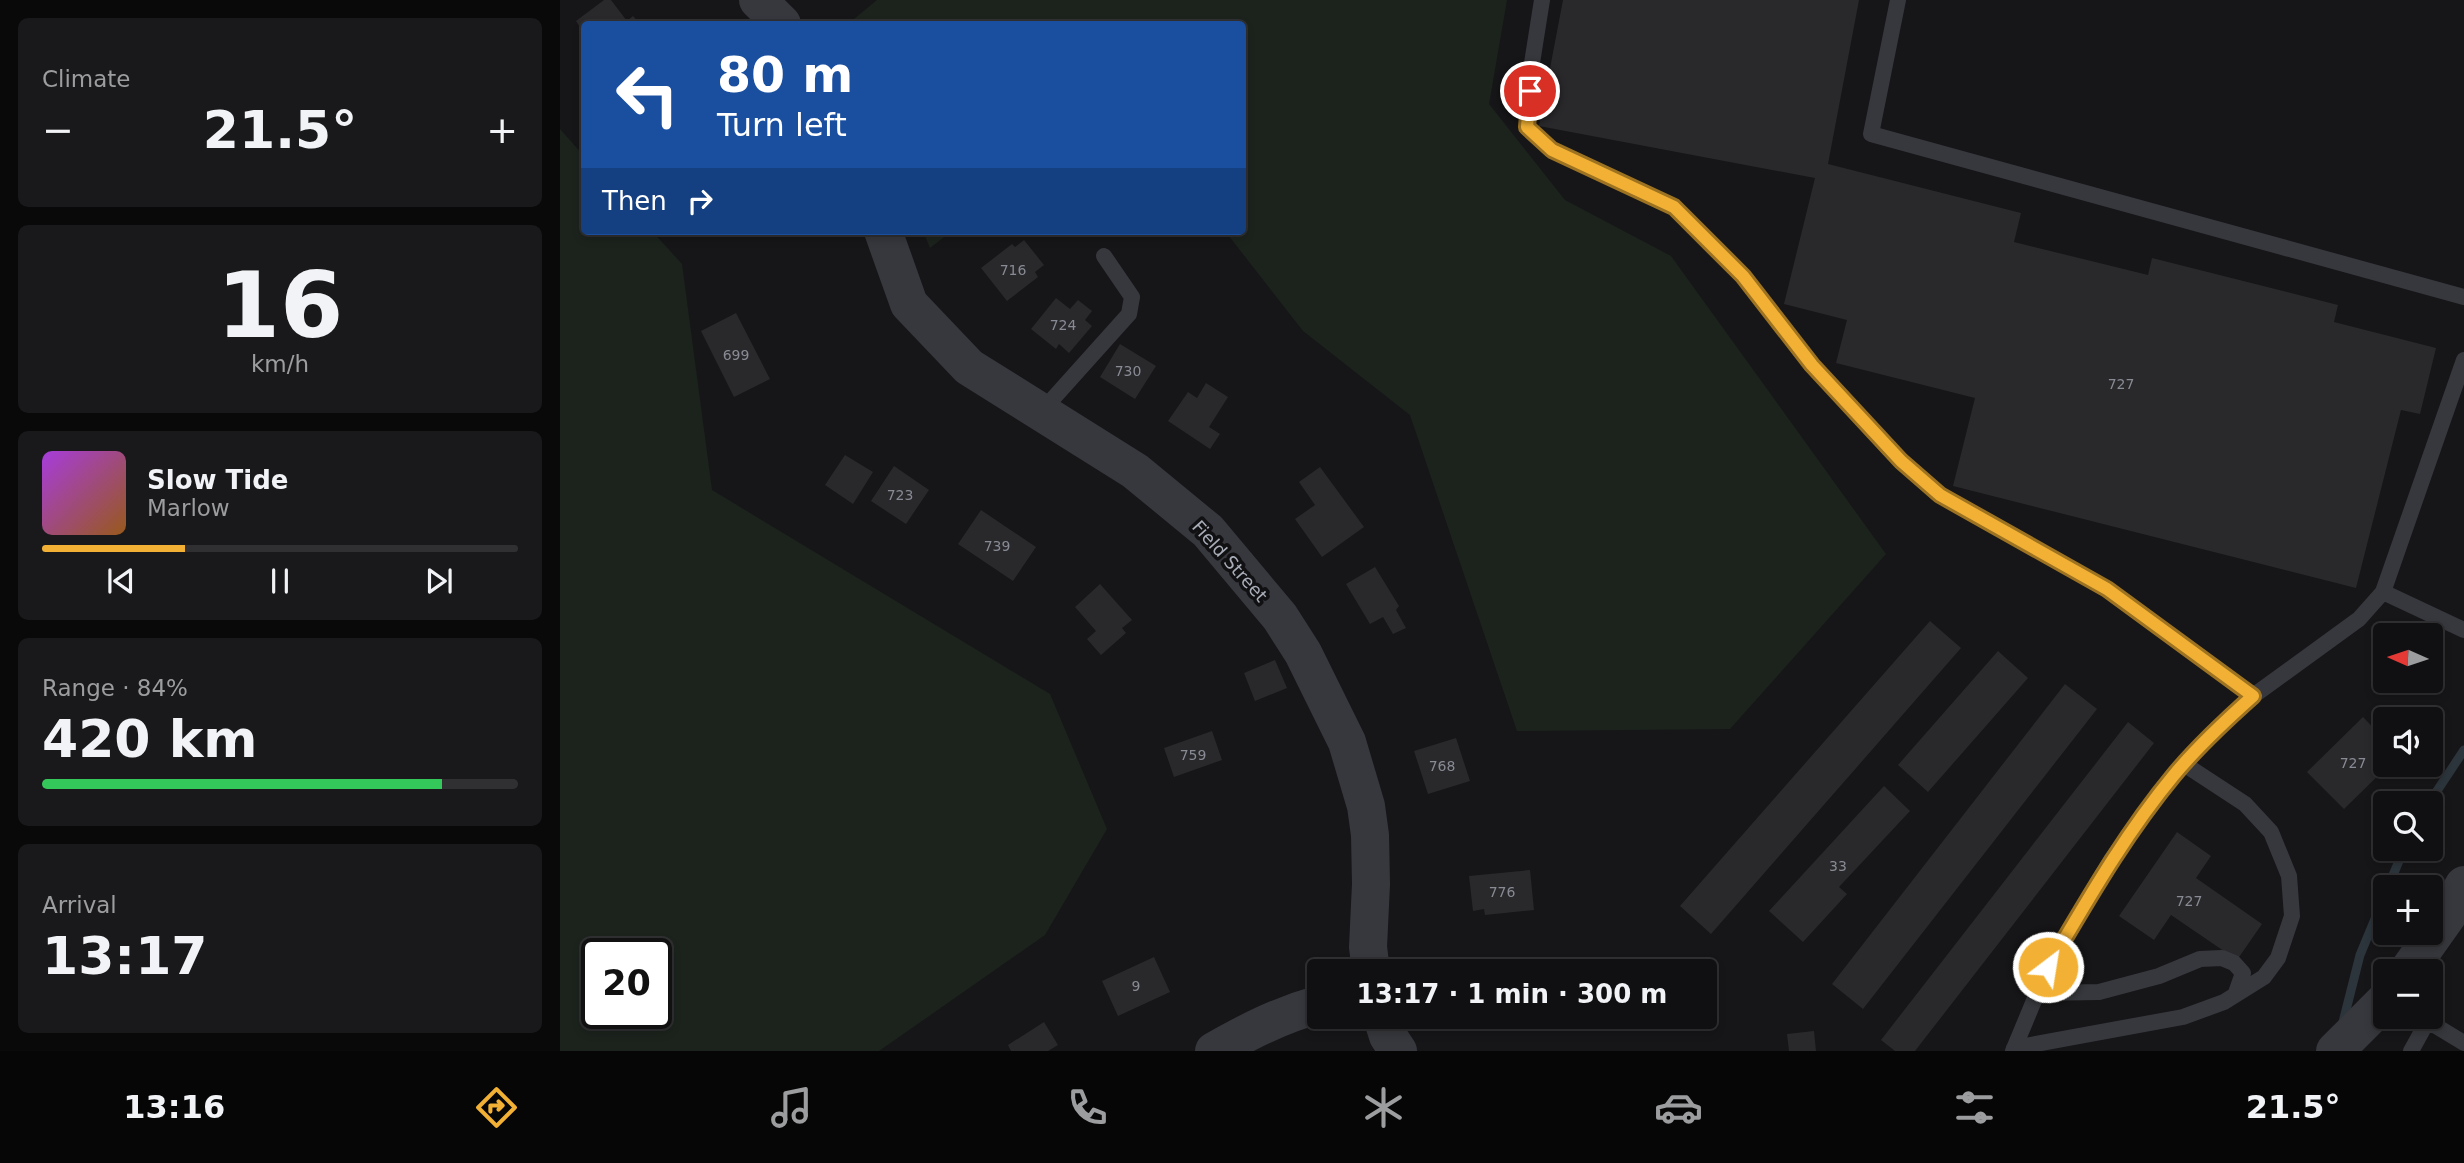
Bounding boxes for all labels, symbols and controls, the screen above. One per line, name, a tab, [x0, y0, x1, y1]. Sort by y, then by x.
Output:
text: 80 m	[717, 47, 853, 104]
icon: left	[602, 49, 693, 140]
pin	[1500, 61, 1560, 121]
text: Climate	[42, 66, 131, 92]
icon: arrive	[1511, 72, 1549, 110]
text: 21.5°	[203, 100, 357, 160]
text: Turn left	[717, 106, 847, 144]
text: −	[42, 108, 74, 152]
text: +	[486, 108, 518, 152]
icon: right	[681, 182, 719, 220]
text: Then	[602, 186, 667, 216]
text: 16	[217, 253, 343, 358]
house number: 716	[1000, 262, 1026, 278]
house number: 724	[1050, 317, 1076, 333]
house number: 699	[723, 347, 749, 363]
text: km/h	[251, 351, 309, 377]
house number: 730	[1115, 363, 1141, 379]
house number: 727	[2108, 376, 2134, 392]
text: Slow Tide	[147, 465, 288, 495]
house number: 723	[887, 487, 913, 503]
text: Marlow	[147, 495, 230, 521]
street label: Field Street	[1188, 516, 1272, 606]
house number: 739	[984, 538, 1010, 554]
icon: previous	[102, 562, 140, 600]
icon: pause	[261, 562, 299, 600]
icon: next	[420, 562, 458, 600]
north arrow	[2373, 623, 2443, 693]
map controls	[2373, 623, 2443, 1029]
text: Range · 84%	[42, 675, 188, 701]
button: sound	[2373, 707, 2443, 777]
text: 420 km	[42, 709, 257, 769]
house number: 759	[1180, 747, 1206, 763]
house number: 727	[2340, 755, 2366, 771]
house number: 768	[1429, 758, 1455, 774]
button: search	[2373, 791, 2443, 861]
house number: 33	[1829, 858, 1847, 874]
button: +	[2373, 875, 2443, 945]
house number: 776	[1489, 884, 1515, 900]
text: Arrival	[42, 892, 117, 918]
house number: 727	[2176, 893, 2202, 909]
text: 13:17	[42, 926, 208, 986]
position arrow	[2011, 930, 2085, 1004]
speed limit sign: 20	[581, 938, 672, 1029]
button: −	[2373, 959, 2443, 1029]
house number: 9	[1132, 978, 1140, 994]
text: 13:17 · 1 min · 300 m	[1357, 979, 1667, 1009]
icon: directions	[472, 1083, 521, 1132]
icon: music	[767, 1083, 816, 1132]
icon: phone	[1063, 1083, 1112, 1132]
icon: climate	[1359, 1083, 1408, 1132]
icon: car	[1654, 1083, 1703, 1132]
icon: filters	[1950, 1083, 1999, 1132]
text: 13:16	[123, 1088, 225, 1126]
text: 21.5°	[2246, 1088, 2341, 1126]

